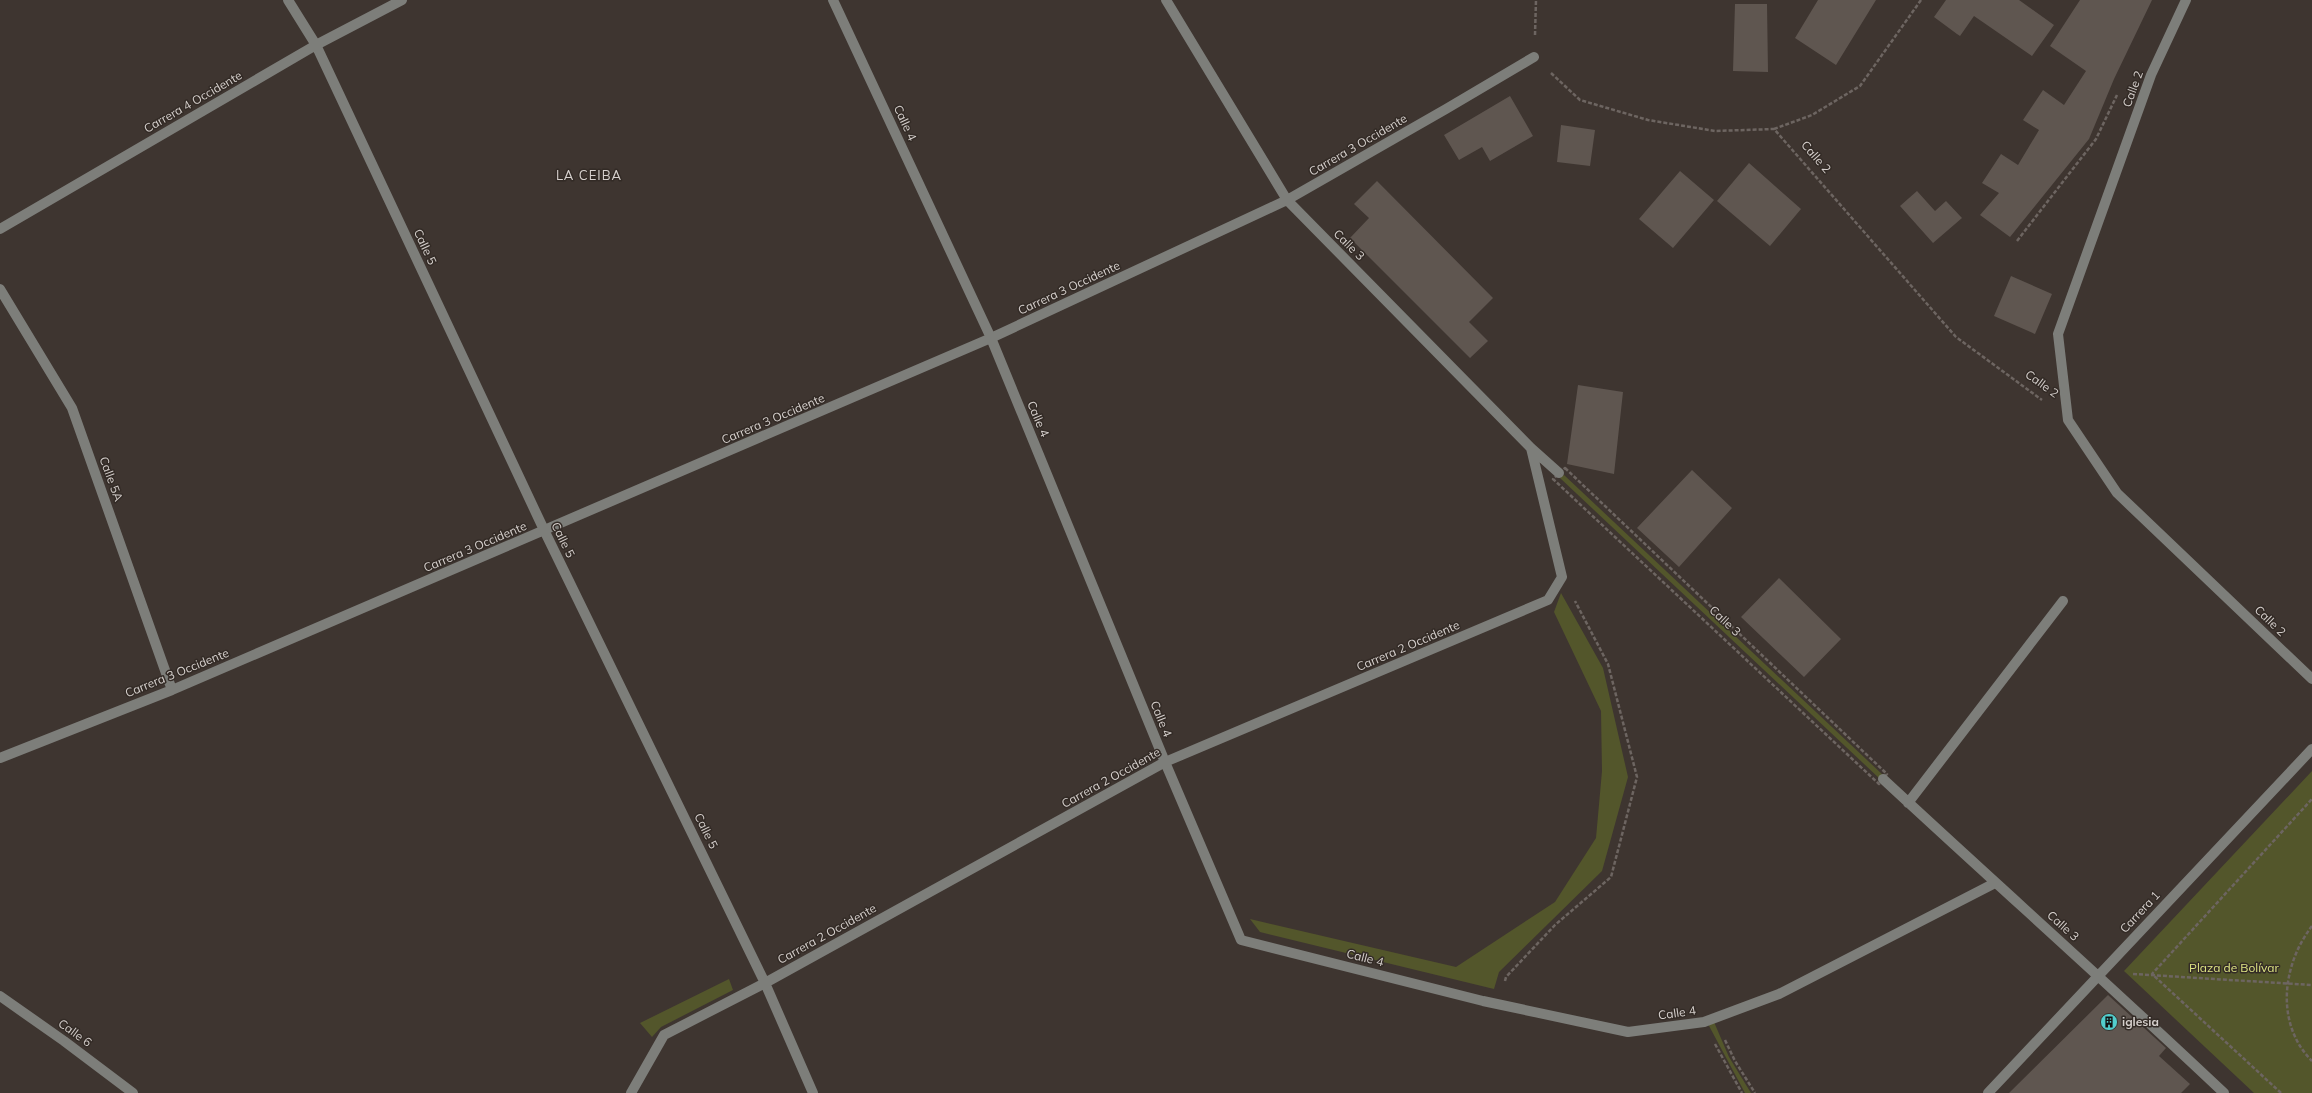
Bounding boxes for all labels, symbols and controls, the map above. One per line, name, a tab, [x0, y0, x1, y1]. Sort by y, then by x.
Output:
street label: Carrera 4 Occidente	[141, 67, 244, 136]
street label: Calle 2	[2119, 69, 2146, 109]
street label: Calle 4	[891, 102, 920, 143]
street label: Carrera 3 Occidente	[1306, 110, 1409, 179]
street label: Calle 2	[1798, 137, 1834, 176]
district label: LA CEIBA	[556, 167, 622, 183]
street label: Calle 5	[411, 226, 440, 267]
street label: Calle 3	[1331, 226, 1368, 263]
street label: Carrera 3 Occidente	[1015, 257, 1122, 318]
street label: Calle 2	[2023, 366, 2062, 401]
street label: Carrera 3 Occidente	[719, 390, 827, 447]
street label: Calle 4	[1024, 398, 1053, 439]
street label: Calle 5A	[96, 454, 127, 503]
street label: Carrera 3 Occidente	[421, 518, 529, 575]
street label: Calle 5	[548, 520, 578, 560]
street label: Calle 3	[1706, 602, 1744, 639]
street label: Calle 2	[2252, 602, 2289, 639]
street label: Carrera 2 Occidente	[1354, 617, 1462, 674]
street label: Carrera 3 Occidente	[123, 645, 231, 700]
street label: Calle 4	[1147, 698, 1175, 739]
street label: Carrera 2 Occidente	[1059, 744, 1163, 811]
street label: Calle 5	[691, 811, 721, 851]
street label: Carrera 1	[2116, 887, 2163, 936]
street label: Carrera 2 Occidente	[775, 900, 879, 967]
street label: Calle 3	[2044, 907, 2082, 944]
street label: Calle 4	[1345, 946, 1385, 969]
park label: Plaza de Bolívar	[2189, 960, 2280, 975]
street label: Calle 4	[1657, 1002, 1697, 1023]
building icon: iglesia	[2099, 1012, 2119, 1032]
place label: iglesia	[2122, 1014, 2159, 1029]
street label: Calle 6	[56, 1015, 95, 1050]

